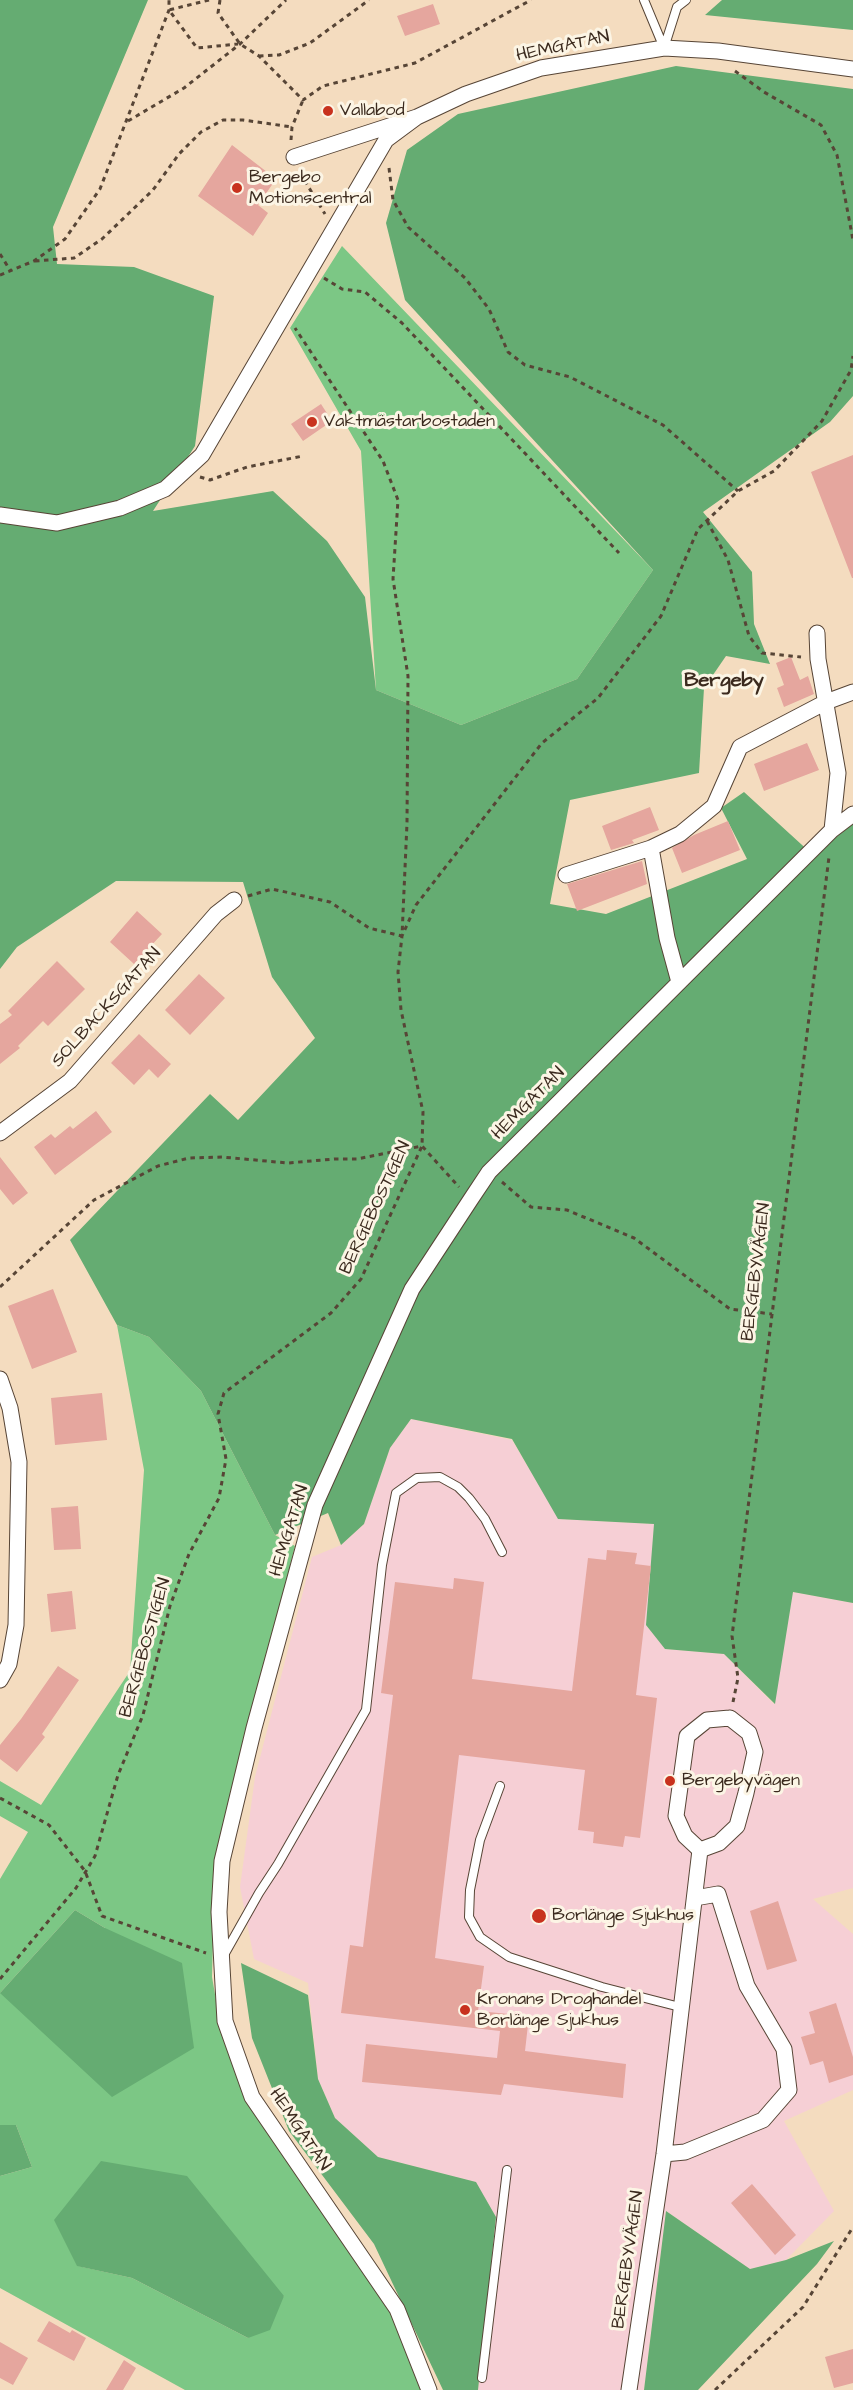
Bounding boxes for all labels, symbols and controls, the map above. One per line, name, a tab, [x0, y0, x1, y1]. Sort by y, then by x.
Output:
street label: HEMGATAN	[515, 27, 611, 67]
place label: Vallabod	[340, 100, 405, 122]
marker: Vallabod	[321, 104, 335, 118]
place label: Bergebo Motionscentral	[249, 167, 372, 210]
marker: Bergebo Motionscentral	[230, 181, 244, 195]
place label: Vaktmästarbostaden	[324, 411, 495, 433]
marker: Vaktmästarbostaden	[305, 415, 319, 429]
district label: Bergeby	[684, 670, 764, 694]
street label: SOLBACKSGATAN	[48, 944, 166, 1072]
street label: HEMGATAN	[488, 1063, 570, 1145]
street label: BERGEBOSTIGEN	[336, 1138, 416, 1278]
street label: BERGEBYVÄGEN	[738, 1202, 776, 1342]
street label: HEMGATAN	[266, 1483, 314, 1579]
street label: BERGEBOSTIGEN	[116, 1576, 176, 1720]
place label: Bergebyvägen	[682, 1770, 800, 1792]
marker: Bergebyvägen	[663, 1774, 677, 1788]
place label: Borlänge Sjukhus	[552, 1905, 694, 1927]
marker: Borlänge Sjukhus	[530, 1907, 548, 1925]
place label: Kronans Droghandel Borlänge Sjukhus	[477, 1989, 641, 2032]
marker: Kronans Droghandel Borlänge Sjukhus	[458, 2003, 472, 2017]
street label: HEMGATAN	[264, 2085, 334, 2175]
street label: BERGEBYVÄGEN	[609, 2190, 649, 2330]

